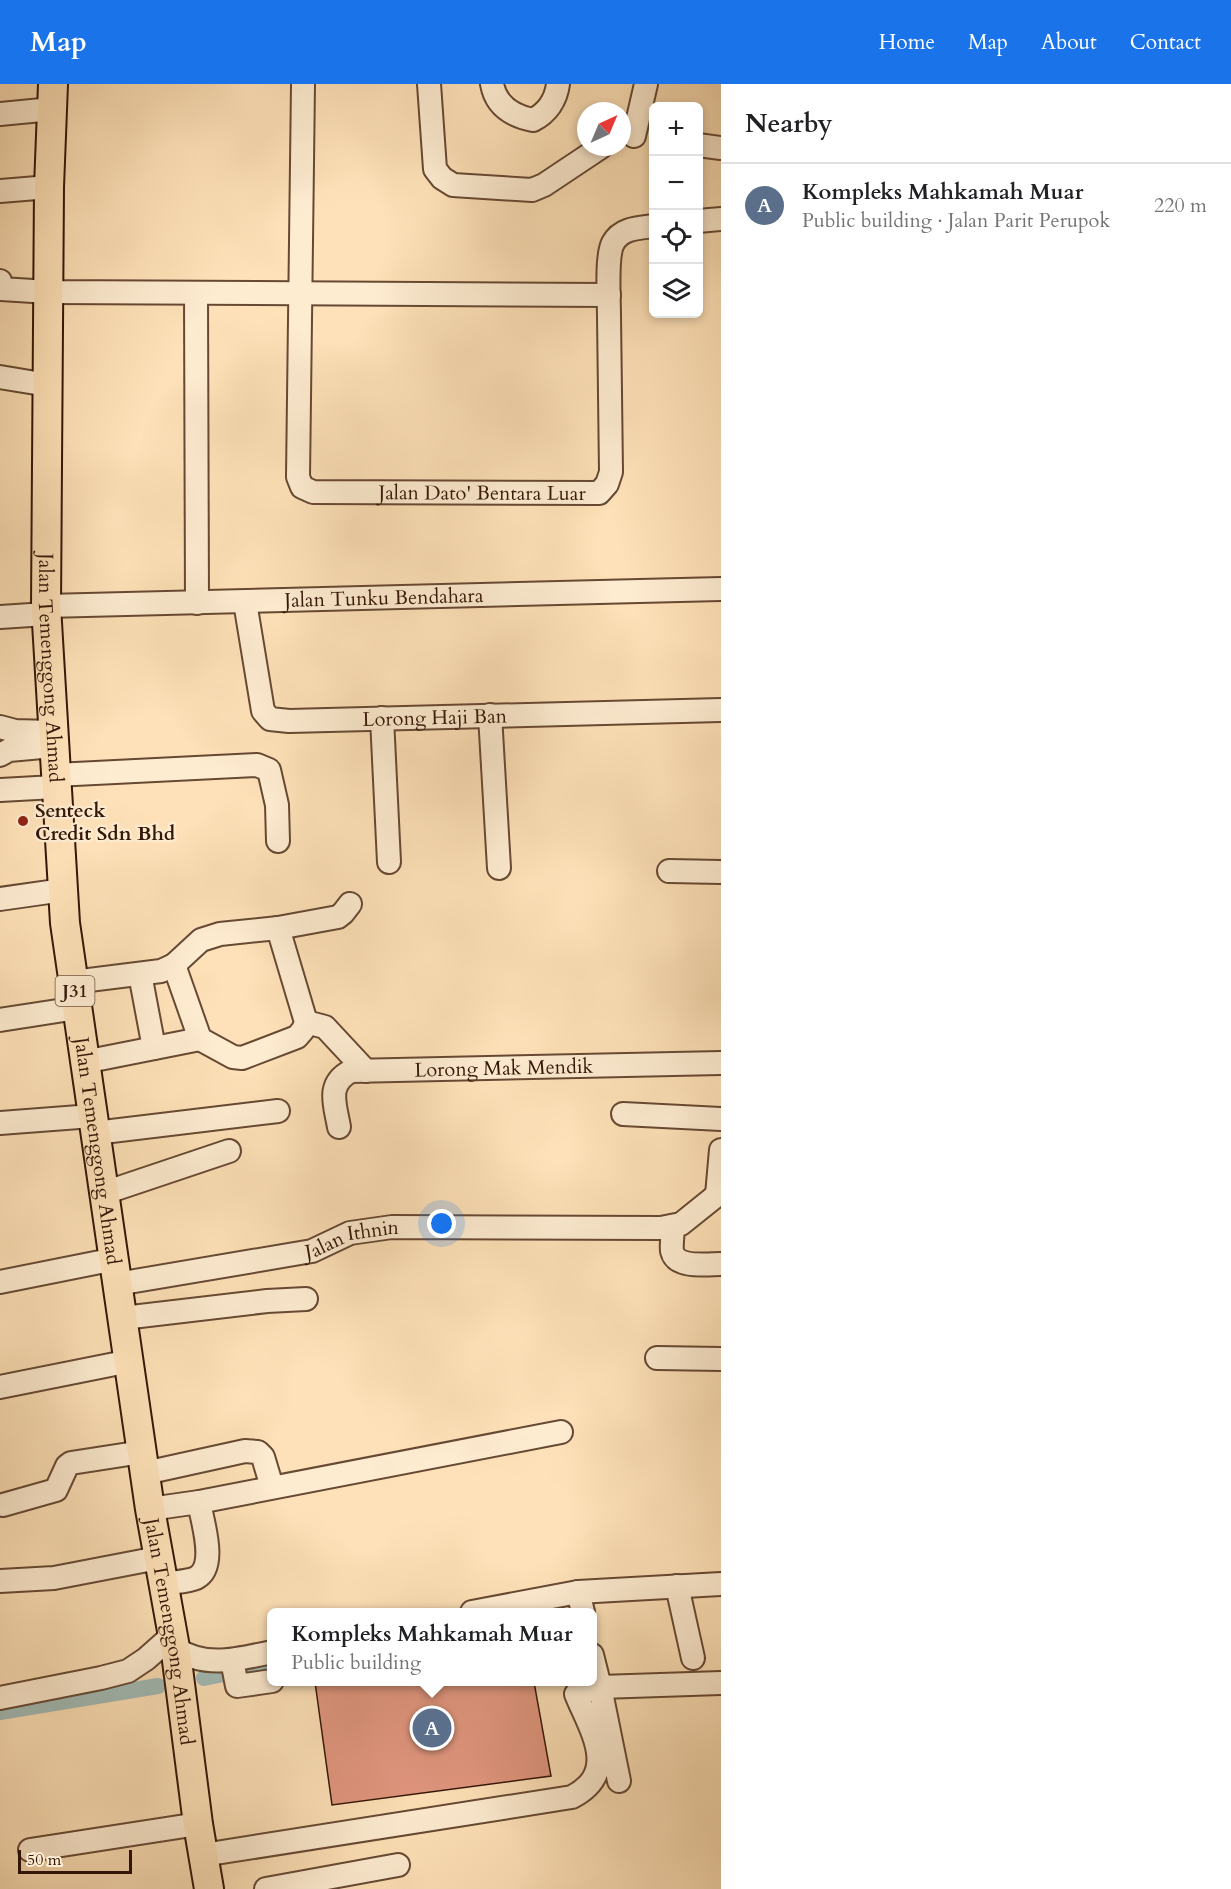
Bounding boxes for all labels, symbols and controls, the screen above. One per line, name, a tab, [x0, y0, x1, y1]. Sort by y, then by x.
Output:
text: Map	[30, 23, 87, 61]
text: Home	[879, 28, 935, 57]
text: Map	[968, 28, 1008, 57]
text: About	[1041, 28, 1097, 57]
text: Contact	[1130, 28, 1201, 57]
north arrow	[577, 102, 631, 156]
map controls	[649, 102, 703, 318]
button: +	[649, 102, 703, 156]
text: Nearby	[745, 106, 833, 141]
button: −	[649, 156, 703, 210]
text: Kompleks Mahkamah Muar	[802, 177, 1083, 207]
text: A	[757, 192, 772, 219]
text: 220 m	[1154, 192, 1207, 219]
text: Public building · Jalan Parit Perupok	[802, 207, 1110, 234]
button: locate	[649, 210, 703, 264]
button: layers	[649, 264, 703, 318]
street label: Jalan Dato' Bentara Luar	[375, 479, 587, 506]
street label: Jalan Temenggong Ahmad	[32, 550, 70, 784]
street label: Jalan Tunku Bendahara	[281, 581, 484, 614]
street label: Lorong Haji Ban	[362, 702, 508, 733]
place label: Senteck Credit Sdn Bhd	[35, 797, 176, 847]
marker: Senteck Credit Sdn Bhd	[16, 814, 30, 828]
road number: J31	[56, 976, 94, 1006]
street label: Jalan Temenggong Ahmad	[68, 1032, 128, 1267]
street label: Lorong Mak Mendik	[414, 1052, 594, 1083]
your location	[427, 1209, 456, 1238]
street label: Jalan Ithnin	[300, 1213, 400, 1266]
street label: Jalan Temenggong Ahmad	[138, 1513, 201, 1747]
popup	[267, 1608, 597, 1686]
text: Kompleks Mahkamah Muar	[291, 1619, 573, 1649]
text: Public building	[291, 1649, 421, 1676]
pin: A	[412, 1706, 452, 1750]
scale bar	[18, 1847, 132, 1874]
text: 50 m	[27, 1849, 61, 1871]

